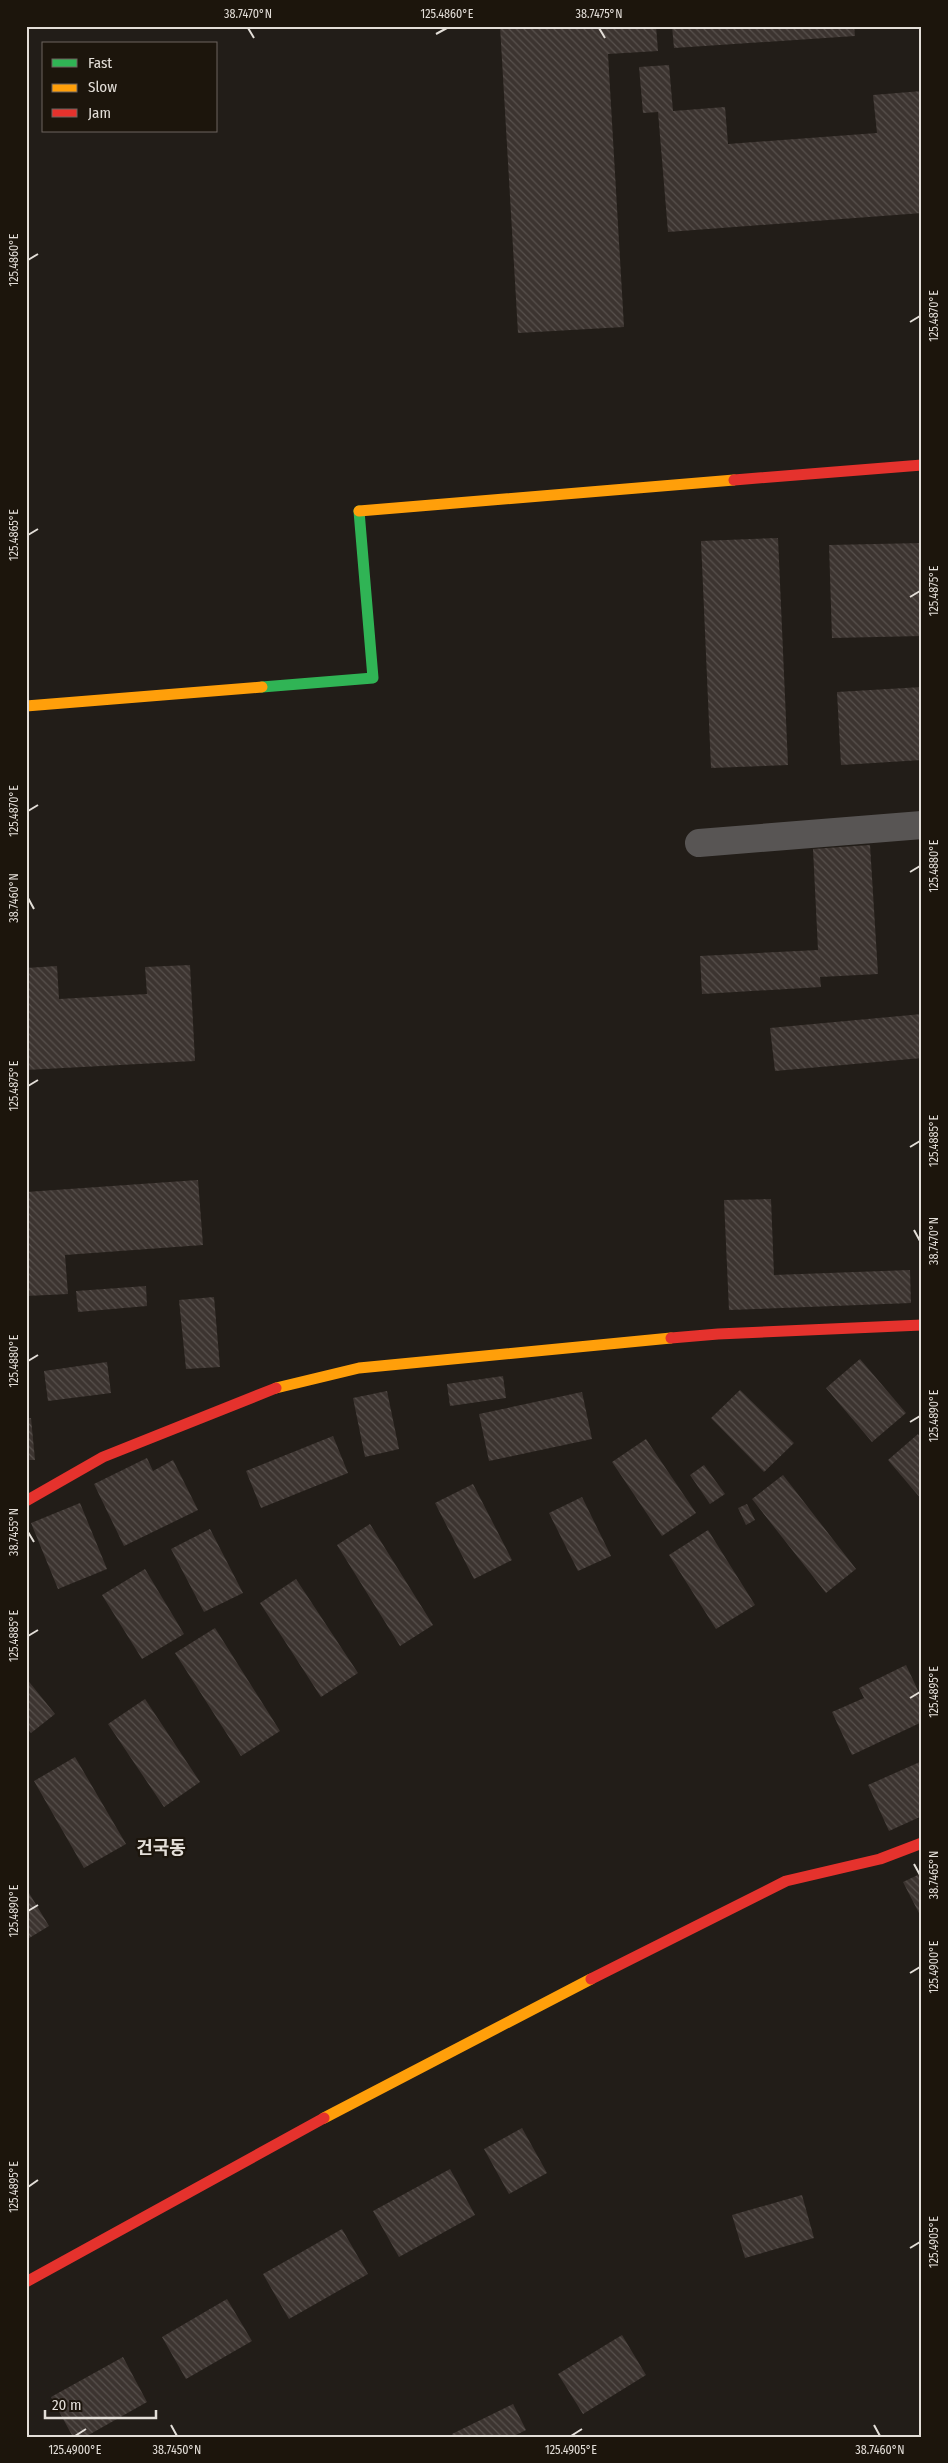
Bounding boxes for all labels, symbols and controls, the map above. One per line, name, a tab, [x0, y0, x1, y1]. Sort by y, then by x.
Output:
text: 38.7470°N	[224, 7, 272, 21]
text: 125.4860°E	[421, 7, 474, 21]
text: 38.7475°N	[576, 7, 623, 21]
legend	[42, 42, 218, 132]
text: Fast	[88, 54, 112, 72]
text: Slow	[88, 78, 117, 96]
text: Jam	[88, 104, 111, 122]
text: 125.4860°E	[7, 233, 21, 286]
text: 125.4870°E	[927, 290, 941, 342]
text: 125.4865°E	[7, 509, 21, 561]
text: 125.4875°E	[927, 565, 941, 616]
text: 125.4870°E	[7, 785, 21, 837]
text: 125.4880°E	[927, 839, 941, 892]
text: 38.7460°N	[7, 873, 21, 923]
text: 125.4875°E	[7, 1060, 21, 1111]
text: 125.4885°E	[927, 1115, 941, 1167]
text: 38.7470°N	[927, 1217, 941, 1265]
text: 125.4880°E	[7, 1334, 21, 1387]
text: 125.4890°E	[927, 1389, 941, 1442]
text: 38.7455°N	[7, 1508, 21, 1556]
text: 125.4885°E	[7, 1610, 21, 1662]
text: 125.4895°E	[927, 1666, 941, 1718]
district label: 건국동	[136, 1837, 186, 1859]
text: 38.7465°N	[927, 1851, 941, 1899]
text: 125.4890°E	[7, 1884, 21, 1937]
text: 125.4900°E	[927, 1940, 941, 1993]
text: 125.4895°E	[7, 2161, 21, 2213]
text: 125.4905°E	[927, 2216, 941, 2268]
scale bar	[45, 2388, 156, 2420]
text: 20 m	[52, 2396, 82, 2414]
text: 125.4900°E	[49, 2443, 102, 2457]
text: 38.7450°N	[153, 2443, 201, 2457]
text: 125.4905°E	[545, 2443, 597, 2457]
text: 38.7460°N	[855, 2443, 905, 2457]

